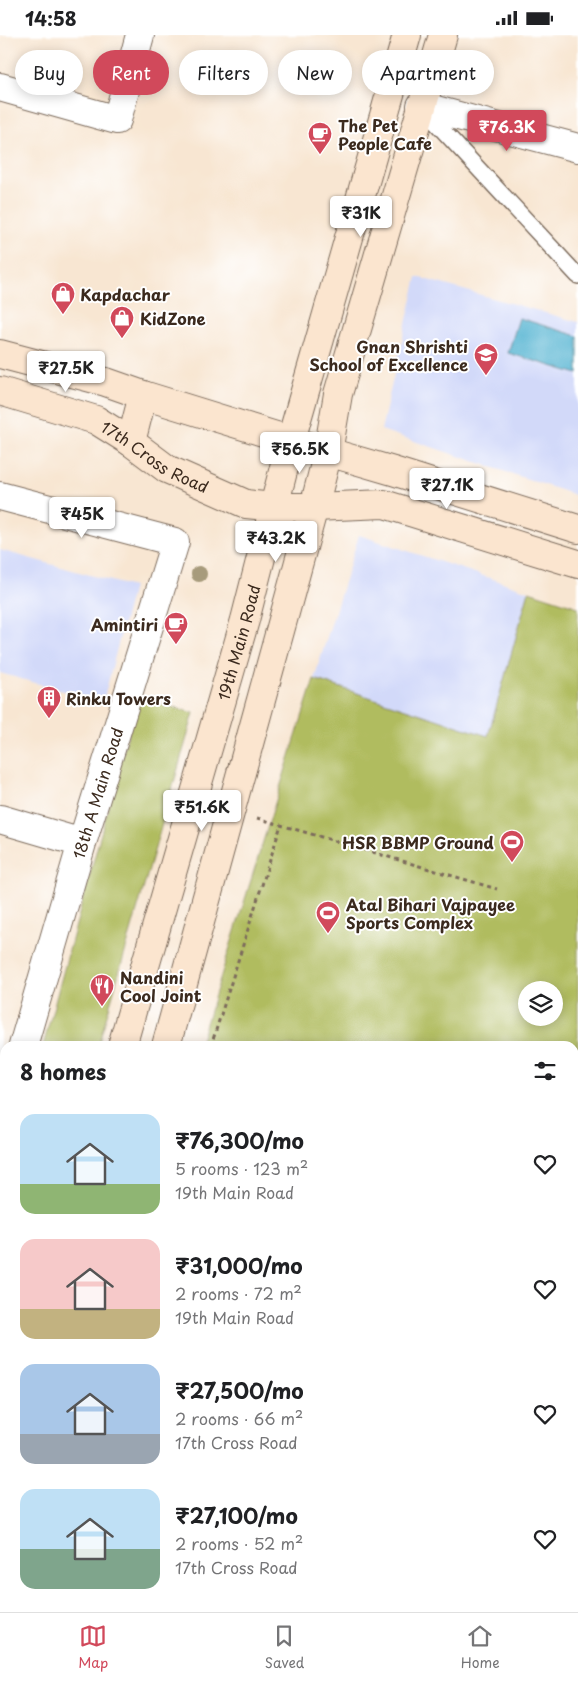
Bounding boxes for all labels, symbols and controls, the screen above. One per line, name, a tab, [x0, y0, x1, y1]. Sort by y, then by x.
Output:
text: 14:58	[25, 4, 77, 32]
chip: Buy	[15, 50, 83, 95]
chip: Rent	[93, 50, 169, 95]
chip: Filters	[179, 50, 268, 95]
chip: New	[278, 50, 352, 95]
chip: Apartment	[362, 50, 494, 95]
pin: ₹76.3K	[466, 109, 548, 152]
place label: The Pet People Cafe	[338, 113, 432, 155]
text: ₹76.3K	[478, 114, 536, 138]
cafe icon: The Pet People Cafe	[307, 121, 333, 155]
pin: ₹31K	[331, 195, 391, 238]
text: ₹31K	[341, 200, 381, 224]
shop icon: Kapdachar	[50, 281, 76, 315]
place label: Kapdachar	[80, 282, 171, 306]
shop icon: KidZone	[109, 305, 135, 339]
place label: KidZone	[140, 306, 206, 330]
place label: Gnan Shrishti School of Excellence	[309, 334, 468, 376]
school or university icon: Gnan Shrishti School of Excellence	[473, 342, 499, 376]
pin: ₹27.5K	[25, 351, 107, 393]
text: ₹27.5K	[38, 355, 94, 379]
street label: 17th Cross Road	[97, 414, 213, 498]
pin: ₹56.5K	[259, 431, 341, 474]
text: ₹56.5K	[271, 436, 329, 460]
pin: ₹27.1K	[406, 467, 488, 510]
text: ₹27.1K	[420, 472, 474, 496]
pin: ₹45K	[52, 497, 112, 539]
text: ₹45K	[60, 501, 104, 525]
pin: ₹43.2K	[235, 521, 317, 563]
text: ₹43.2K	[246, 525, 306, 549]
street label: 19th Main Road	[210, 582, 266, 703]
cafe icon: Amintiri	[163, 611, 189, 645]
place label: Amintiri	[91, 612, 158, 636]
building icon: Rinku Towers	[36, 685, 62, 719]
place label: Rinku Towers	[66, 686, 171, 710]
street label: 18th A Main Road	[66, 724, 128, 862]
pin: ₹51.6K	[161, 789, 243, 832]
text: ₹51.6K	[174, 794, 230, 818]
sports icon: HSR BBMP Ground	[499, 829, 525, 863]
place label: HSR BBMP Ground	[342, 830, 494, 854]
place label: Atal Bihari Vajpayee Sports Complex	[346, 892, 515, 934]
sports icon: Atal Bihari Vajpayee Sports Complex	[315, 900, 341, 934]
place label: Nandini Cool Joint	[120, 965, 202, 1007]
restaurant icon: Nandini Cool Joint	[89, 973, 115, 1007]
map controls	[518, 981, 563, 1026]
button: layers	[518, 981, 563, 1026]
text: 8 homes	[20, 1055, 106, 1087]
icon: filters	[531, 1057, 559, 1085]
text: ₹76,300/mo	[175, 1124, 304, 1156]
icon: home	[60, 1134, 120, 1194]
icon: heart	[531, 1150, 559, 1178]
text: 5 rooms · 123 m²	[175, 1156, 308, 1180]
text: 19th Main Road	[175, 1180, 294, 1204]
text: ₹31,000/mo	[175, 1249, 303, 1281]
icon: home	[60, 1259, 120, 1319]
icon: heart	[531, 1275, 559, 1303]
text: 2 rooms · 72 m²	[175, 1281, 302, 1305]
text: 19th Main Road	[175, 1305, 294, 1329]
text: ₹27,500/mo	[175, 1374, 304, 1406]
icon: home	[60, 1384, 120, 1444]
icon: heart	[531, 1400, 559, 1428]
text: 2 rooms · 66 m²	[175, 1406, 303, 1430]
text: 17th Cross Road	[175, 1430, 298, 1454]
text: ₹27,100/mo	[175, 1499, 298, 1531]
icon: home	[60, 1509, 120, 1569]
icon: heart	[531, 1525, 559, 1553]
text: 2 rooms · 52 m²	[175, 1531, 303, 1555]
text: 17th Cross Road	[175, 1555, 298, 1579]
tab: Map	[78, 1622, 108, 1673]
tab: Saved	[265, 1622, 304, 1673]
tab: Home	[461, 1622, 500, 1673]

